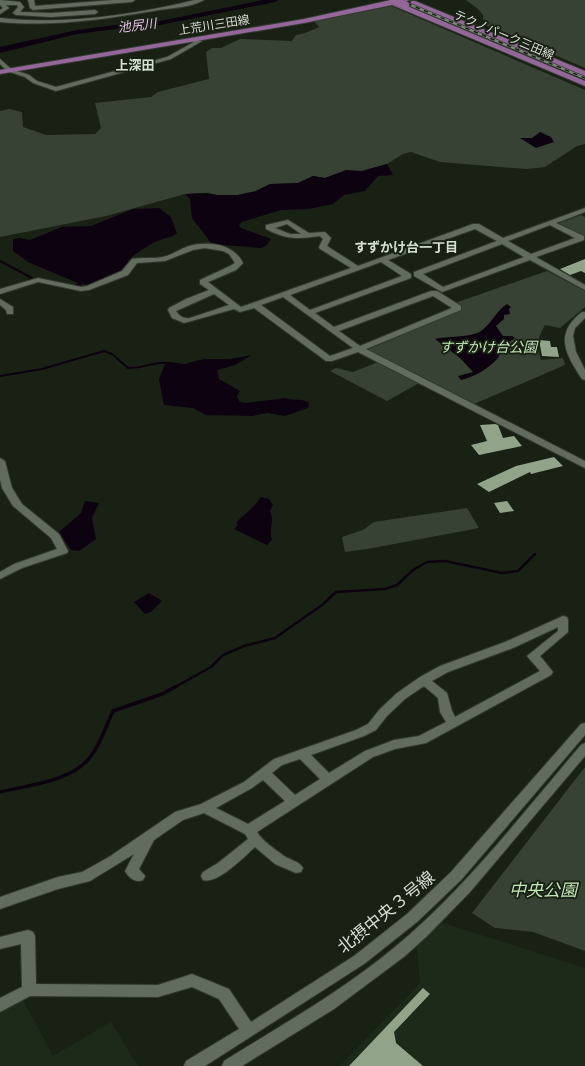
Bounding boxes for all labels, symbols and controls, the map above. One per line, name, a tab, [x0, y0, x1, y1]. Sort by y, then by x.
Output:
street label: テクノパーク三田線	[452, 7, 557, 62]
street label: 上荒川三田線	[177, 11, 251, 38]
water label: 池尻川	[117, 14, 159, 36]
district label: 上深田	[115, 57, 155, 74]
district label: すずかけ台一丁目	[354, 239, 458, 256]
park label: すずかけ台公園	[439, 338, 539, 356]
street label: 北摂中央３号線	[333, 866, 439, 958]
park label: 中央公園	[509, 879, 579, 901]

